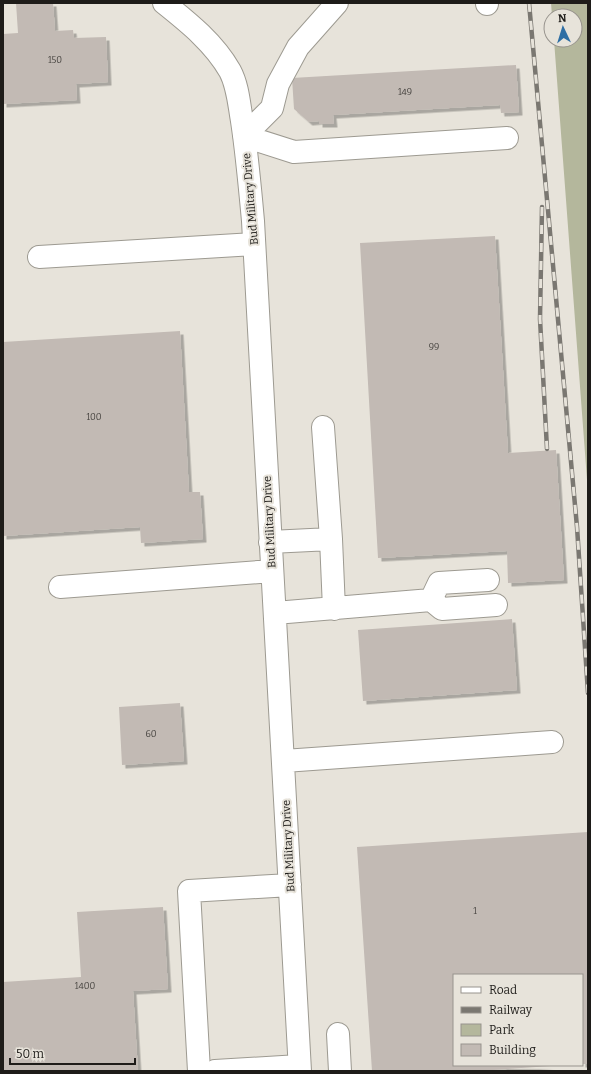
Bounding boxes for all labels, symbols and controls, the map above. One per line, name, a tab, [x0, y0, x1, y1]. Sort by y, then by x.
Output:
north arrow	[543, 8, 583, 48]
text: N	[558, 12, 568, 25]
house number: 150	[48, 55, 62, 65]
house number: 149	[398, 87, 412, 97]
street label: Bud Military Drive	[240, 153, 261, 245]
house number: 99	[429, 342, 439, 352]
house number: 100	[86, 412, 102, 422]
street label: Bud Military Drive	[261, 476, 278, 568]
house number: 60	[145, 729, 157, 739]
street label: Bud Military Drive	[280, 800, 297, 892]
house number: 1	[473, 906, 477, 916]
legend	[453, 974, 583, 1066]
house number: 1400	[75, 981, 95, 991]
text: Road	[489, 983, 517, 997]
text: Railway	[489, 1003, 533, 1017]
text: Park	[489, 1023, 515, 1037]
scale bar	[10, 1040, 135, 1066]
text: Building	[489, 1043, 536, 1057]
text: 50 m	[16, 1047, 45, 1061]

